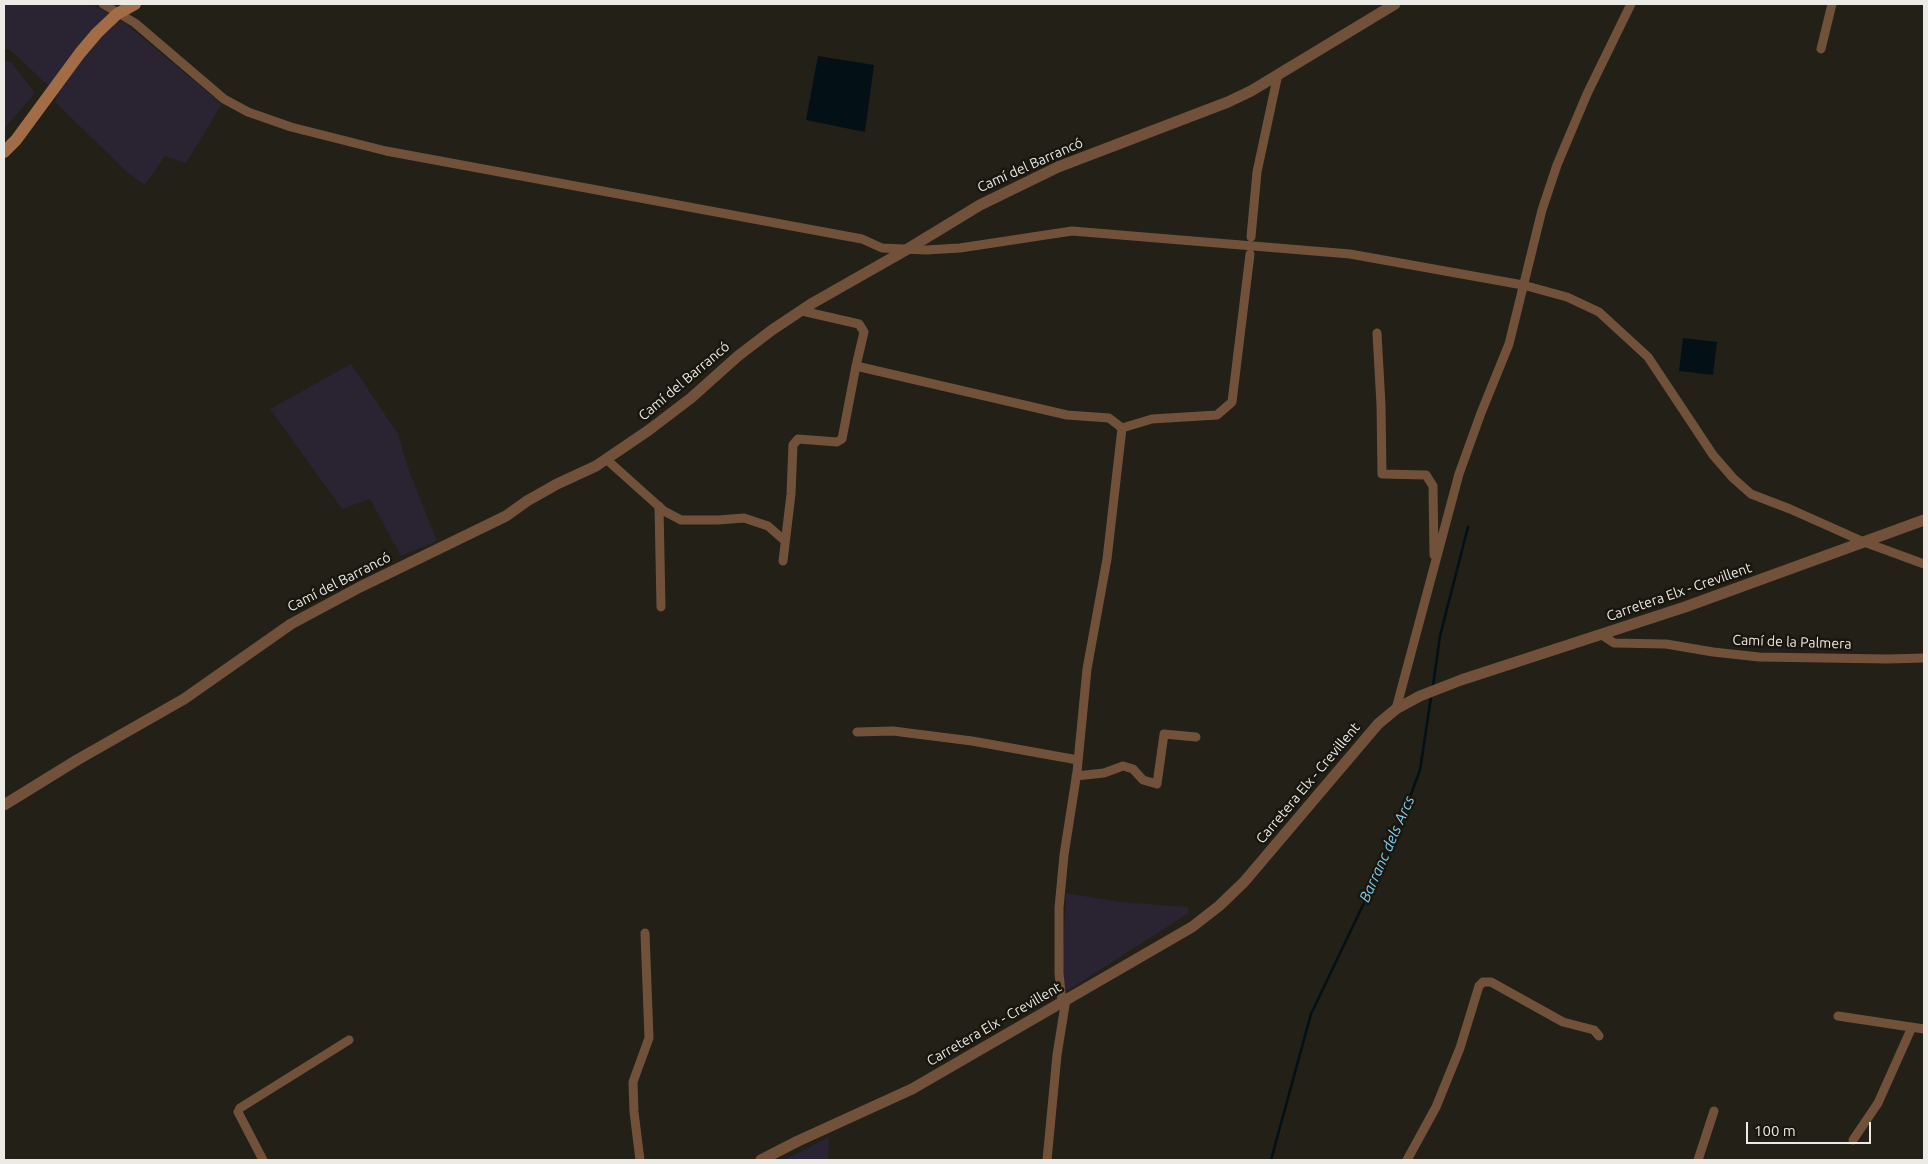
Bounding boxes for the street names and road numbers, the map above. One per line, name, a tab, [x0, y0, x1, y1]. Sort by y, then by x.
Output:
street label: Camí del Barrancó	[975, 134, 1085, 196]
street label: Camí del Barrancó	[635, 338, 733, 424]
street label: Camí del Barrancó	[284, 549, 394, 615]
street label: Carretera Elx - Crevillent	[1604, 559, 1754, 625]
street label: Camí de la Palmera	[1732, 632, 1852, 652]
street label: Carretera Elx - Crevillent	[1253, 719, 1363, 847]
street label: Carretera Elx - Crevillent	[924, 979, 1064, 1069]

